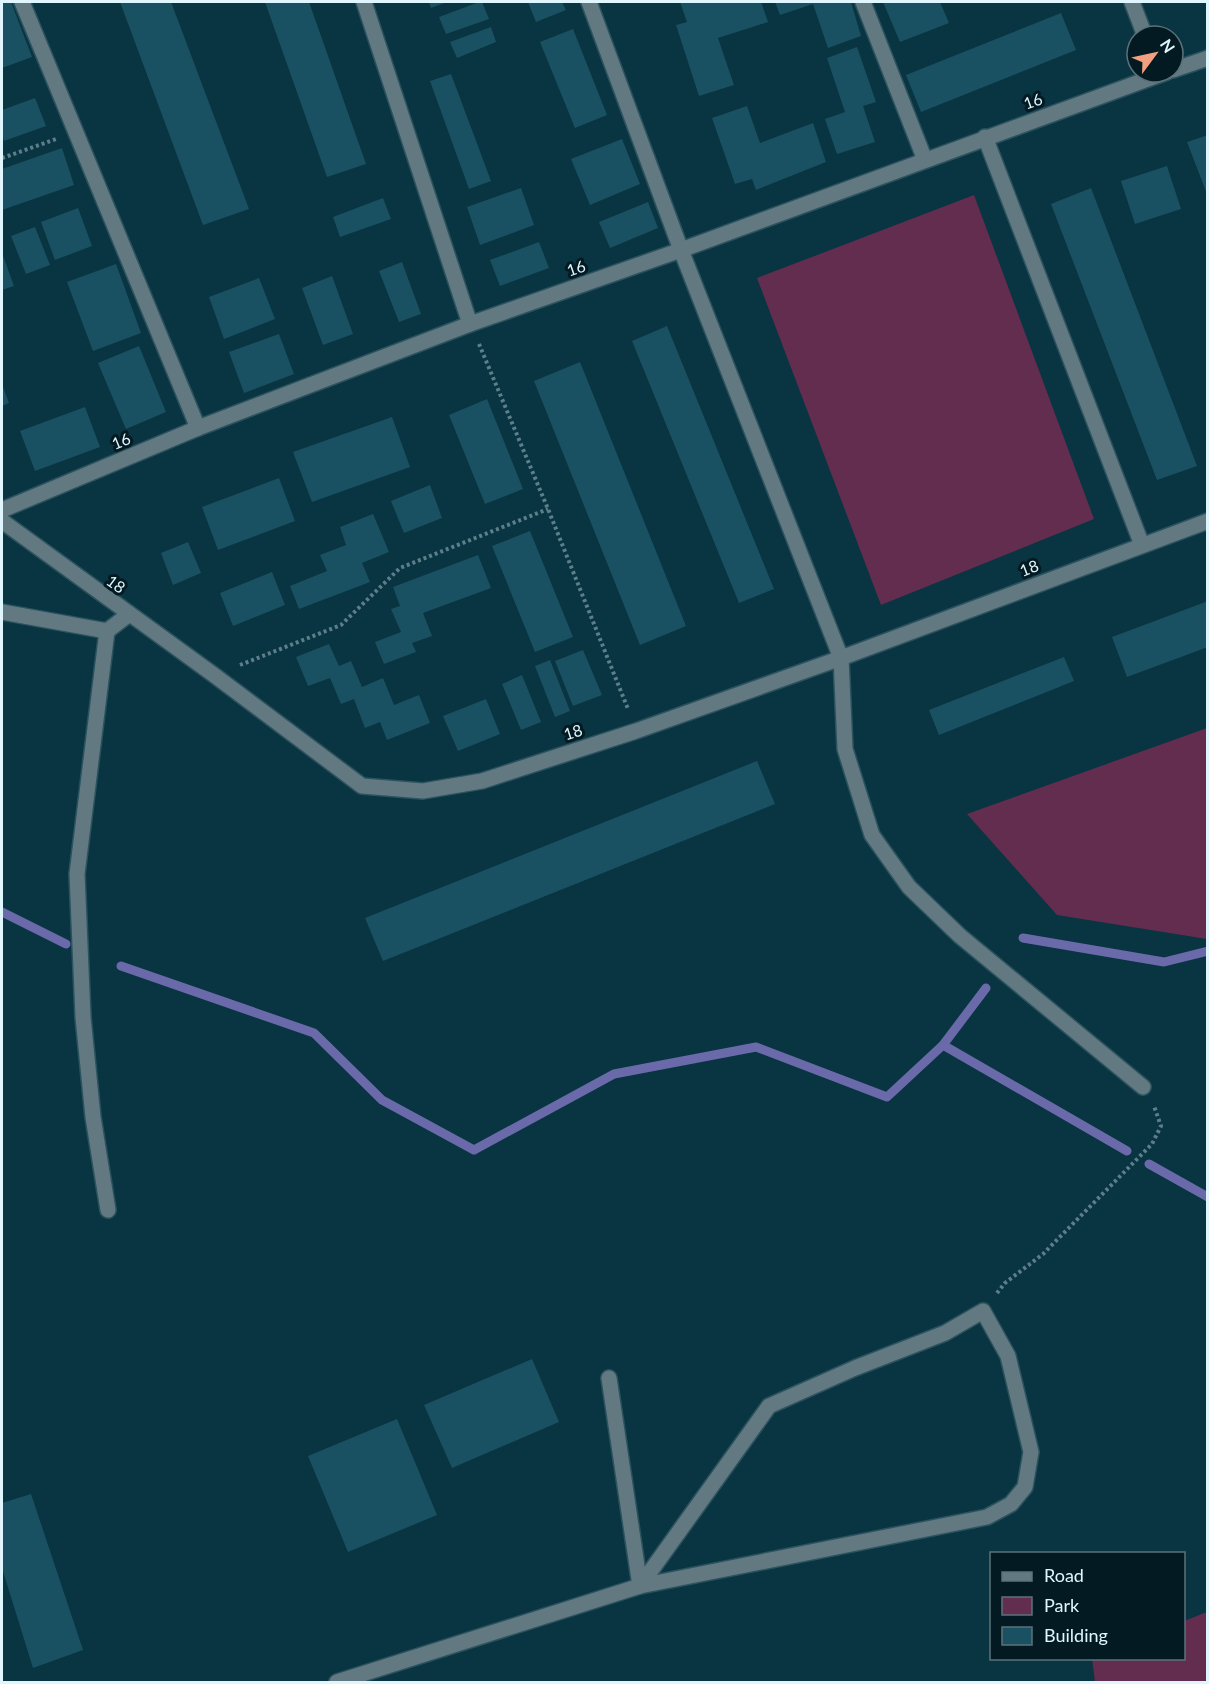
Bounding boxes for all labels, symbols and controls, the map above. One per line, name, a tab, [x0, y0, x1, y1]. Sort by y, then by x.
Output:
north arrow	[1125, 24, 1185, 84]
text: N	[1157, 35, 1179, 56]
street label: 16	[1021, 88, 1045, 113]
street label: 16	[564, 256, 588, 280]
street label: 16	[109, 428, 133, 453]
street label: 18	[1017, 555, 1041, 580]
street label: 18	[103, 570, 129, 597]
street label: 18	[561, 720, 585, 743]
legend	[990, 1552, 1185, 1660]
text: Road	[1044, 1564, 1084, 1586]
text: Park	[1044, 1594, 1080, 1616]
text: Building	[1044, 1624, 1108, 1646]

